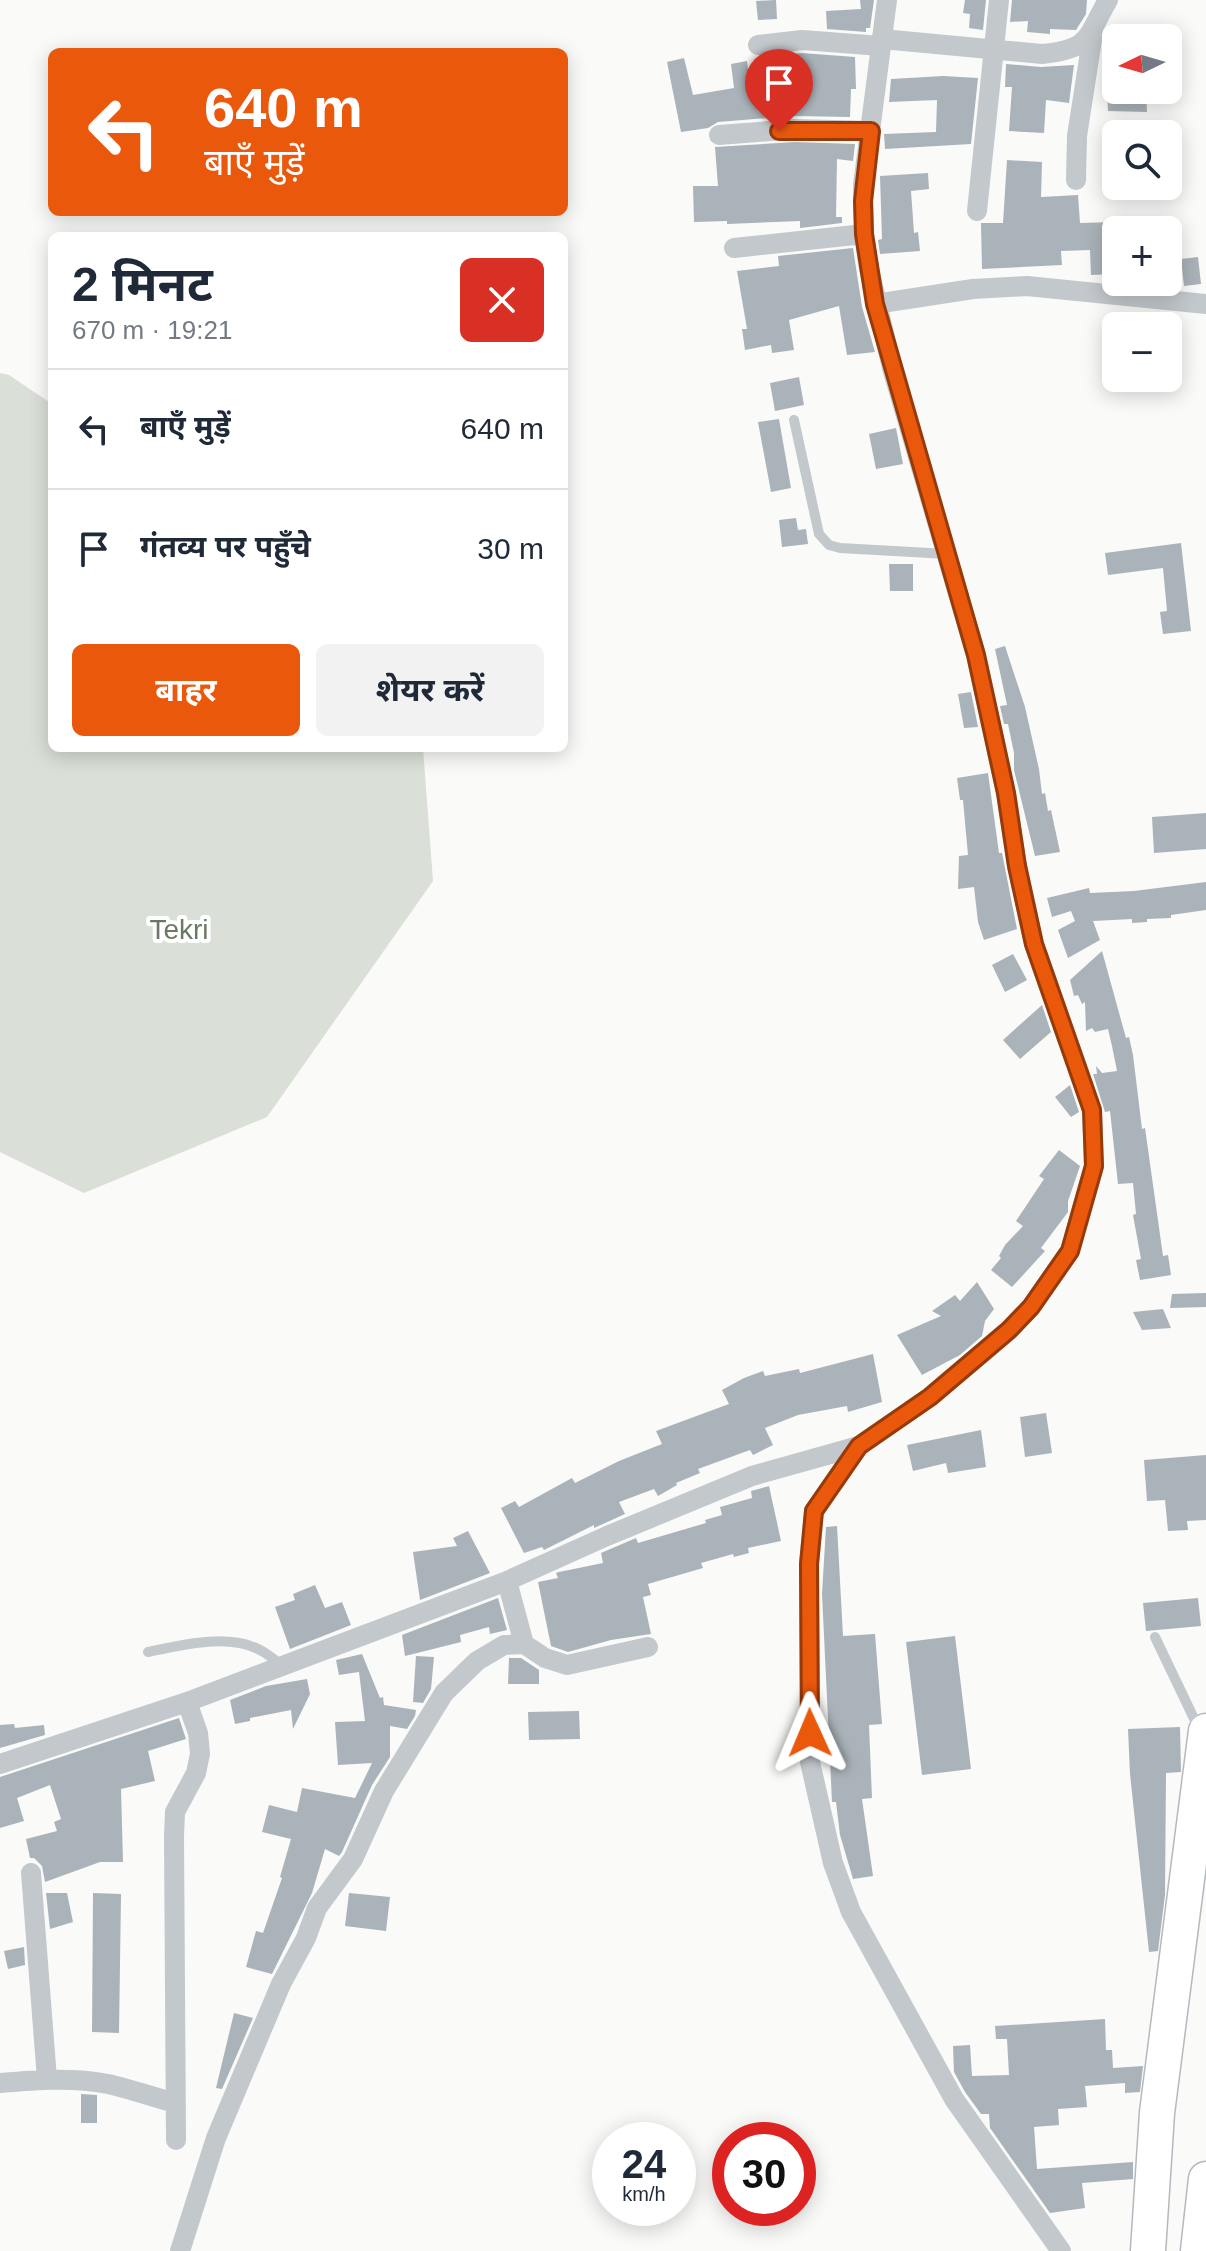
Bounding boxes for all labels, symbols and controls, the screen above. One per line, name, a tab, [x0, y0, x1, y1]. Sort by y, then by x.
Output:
north arrow	[1102, 24, 1182, 104]
map controls	[1102, 24, 1182, 392]
pin	[745, 49, 813, 131]
icon: arrive	[757, 61, 801, 105]
text: 640 m	[204, 76, 363, 139]
icon: left	[72, 80, 176, 184]
button: search	[1102, 120, 1182, 200]
text: बाएँ मुड़ें	[204, 142, 305, 183]
button: +	[1102, 216, 1182, 296]
text: 2 मिनट	[72, 258, 213, 311]
button: close	[460, 258, 544, 342]
button: −	[1102, 312, 1182, 392]
text: 670 m · 19:21	[72, 315, 232, 345]
icon: left	[72, 407, 116, 451]
text: बाएँ मुड़ें	[140, 410, 231, 443]
text: 640 m	[461, 412, 544, 445]
icon: arrive	[72, 527, 116, 571]
text: गंतव्य पर पहुँचे	[140, 530, 311, 563]
text: 30 m	[477, 532, 544, 565]
button: बाहर	[72, 644, 300, 736]
button: शेयर करें	[316, 644, 544, 736]
park label: Tekri	[149, 914, 209, 945]
position arrow	[768, 1691, 852, 1775]
speed limit sign: 30	[712, 2122, 816, 2226]
text: 24	[622, 2142, 666, 2186]
text: km/h	[622, 2183, 666, 2205]

